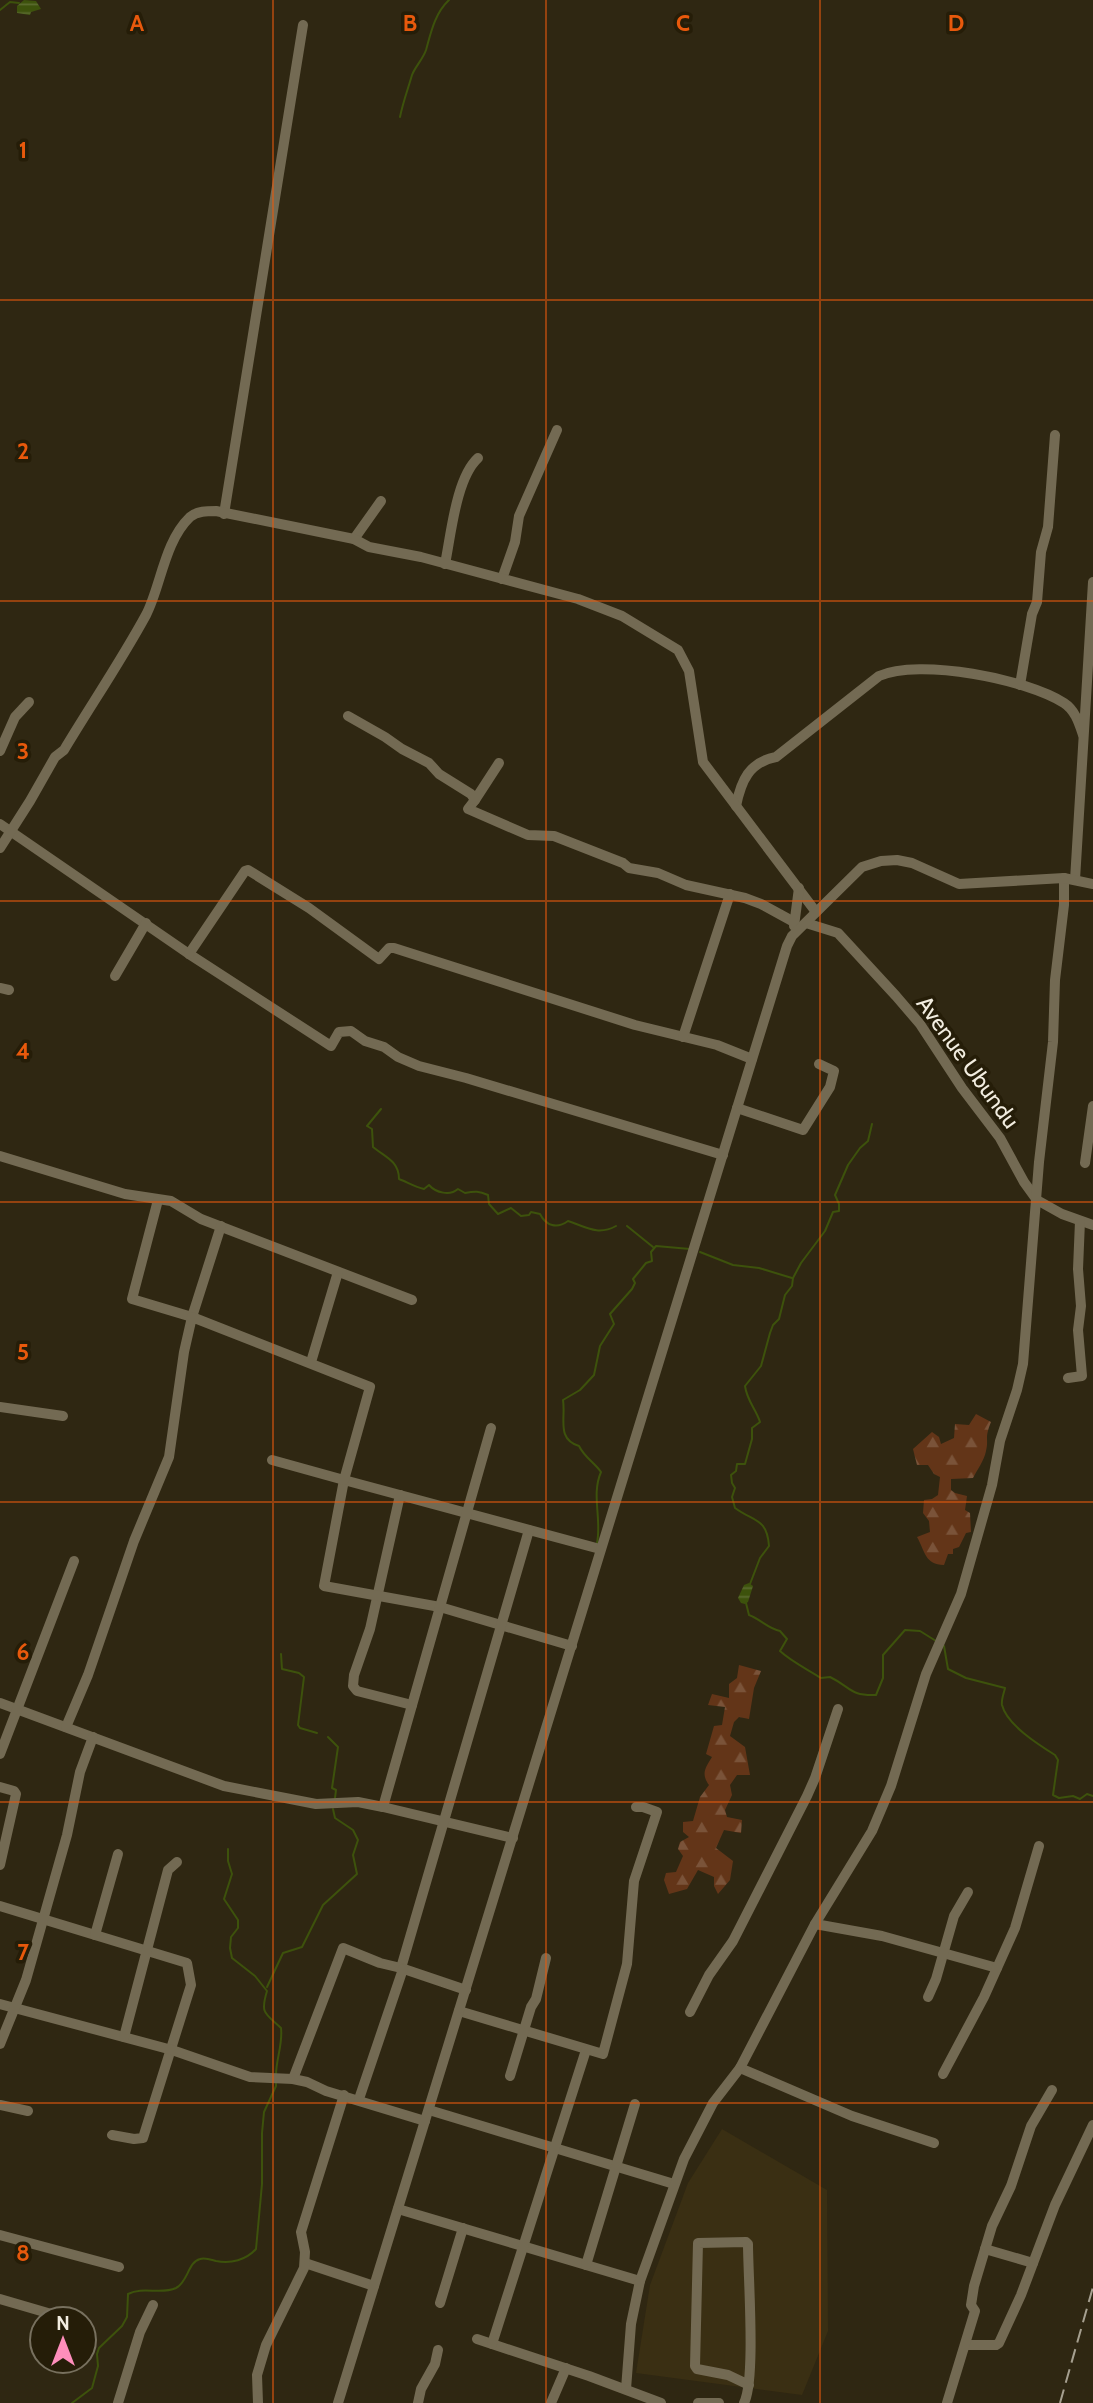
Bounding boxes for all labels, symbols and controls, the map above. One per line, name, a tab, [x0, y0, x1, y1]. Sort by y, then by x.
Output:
text: A	[130, 9, 145, 37]
text: B	[403, 9, 417, 37]
text: C	[676, 9, 690, 37]
text: D	[948, 9, 964, 37]
text: 1	[19, 136, 27, 164]
text: 2	[17, 437, 29, 465]
text: 3	[17, 737, 29, 765]
street label: Avenue Ubundu	[911, 990, 1025, 1134]
text: 4	[16, 1037, 30, 1065]
text: 5	[17, 1338, 29, 1366]
text: 6	[17, 1638, 29, 1666]
text: 7	[17, 1938, 29, 1966]
text: 8	[16, 2239, 30, 2267]
north arrow	[28, 2305, 98, 2375]
text: N	[56, 2312, 70, 2335]

